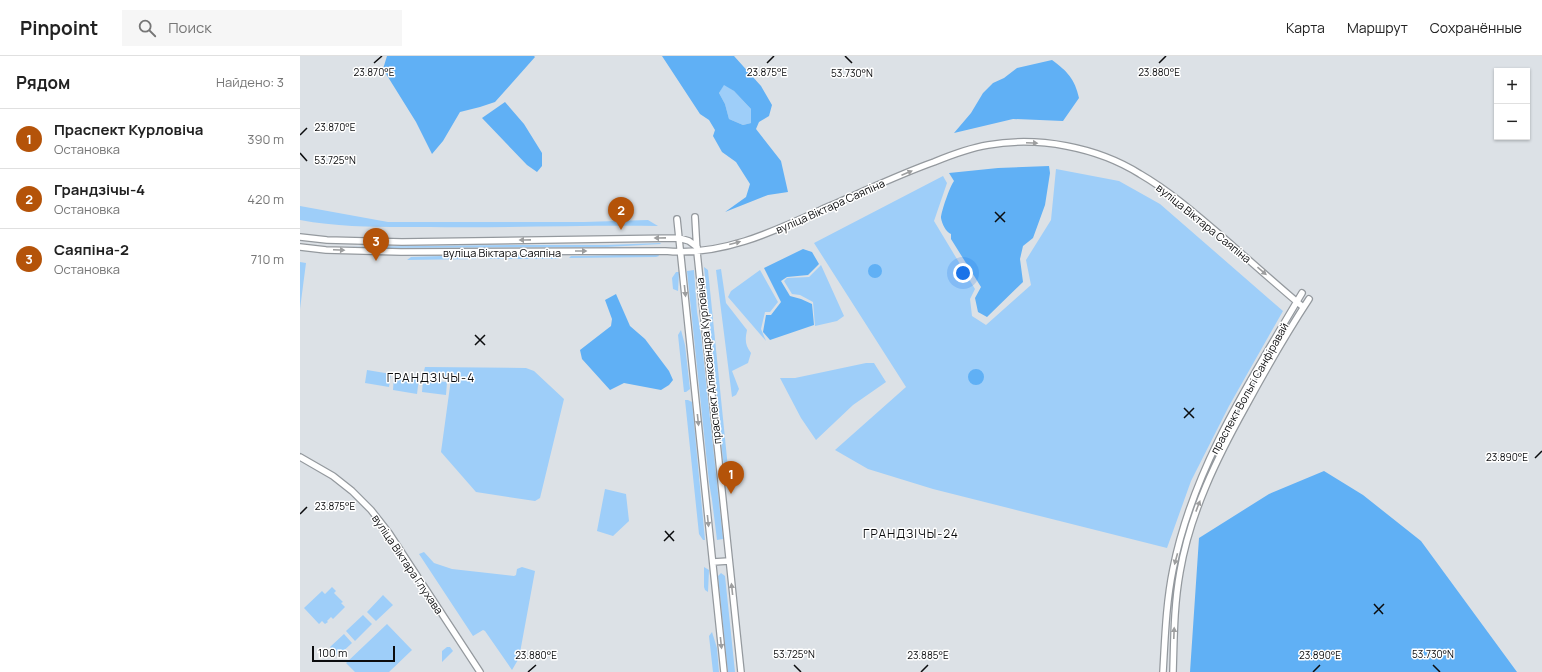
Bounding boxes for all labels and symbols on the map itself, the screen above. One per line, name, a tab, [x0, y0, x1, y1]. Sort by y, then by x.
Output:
text: 23.870°E	[354, 65, 395, 79]
text: 23.875°E	[747, 65, 788, 79]
text: 23.880°E	[1138, 65, 1180, 79]
text: 53.730°N	[831, 66, 873, 80]
text: 23.870°E	[315, 120, 356, 134]
one-way arrow	[1026, 139, 1038, 146]
text: 53.725°N	[314, 153, 356, 167]
one-way arrow	[901, 169, 913, 175]
street label: вуліца Віктара Саяпіна	[773, 175, 887, 237]
street label: вуліца Віктара Саяпіна	[1153, 180, 1255, 266]
pin: 2	[608, 197, 634, 230]
pin: 3	[363, 228, 389, 261]
one-way arrow	[653, 235, 666, 241]
one-way arrow	[519, 237, 531, 244]
one-way arrow	[729, 240, 741, 246]
street label: вуліца Віктара Саяпіна	[443, 245, 561, 260]
one-way arrow	[333, 247, 346, 253]
one-way arrow	[575, 248, 588, 254]
your location	[953, 263, 973, 283]
one-way arrow	[1257, 267, 1267, 276]
street label: праспект Аляксандра Курловіча	[692, 277, 724, 445]
one-way arrow	[681, 285, 688, 297]
street label: праспект Вольгі Санфіравай	[1207, 320, 1291, 456]
district label: ГРАНДЗІЧЫ-4	[387, 369, 475, 386]
one-way arrow	[695, 414, 701, 426]
text: 23.890°E	[1486, 450, 1528, 464]
pin: 1	[718, 461, 744, 494]
text: 23.875°E	[315, 499, 356, 513]
one-way arrow	[1196, 499, 1202, 511]
street label: вуліца Віктара Глухава	[369, 511, 447, 617]
one-way arrow	[705, 515, 712, 527]
district label: ГРАНДЗІЧЫ-24	[863, 525, 959, 542]
one-way arrow	[1172, 552, 1178, 565]
one-way arrow	[729, 583, 736, 595]
one-way arrow	[1171, 627, 1178, 639]
one-way arrow	[717, 637, 724, 649]
scale bar	[312, 644, 395, 663]
text: 53.725°N	[773, 647, 815, 661]
text: 53.730°N	[1412, 647, 1454, 661]
text: 23.880°E	[515, 648, 557, 662]
text: 23.885°E	[907, 648, 949, 662]
text: 23.890°E	[1299, 648, 1341, 662]

